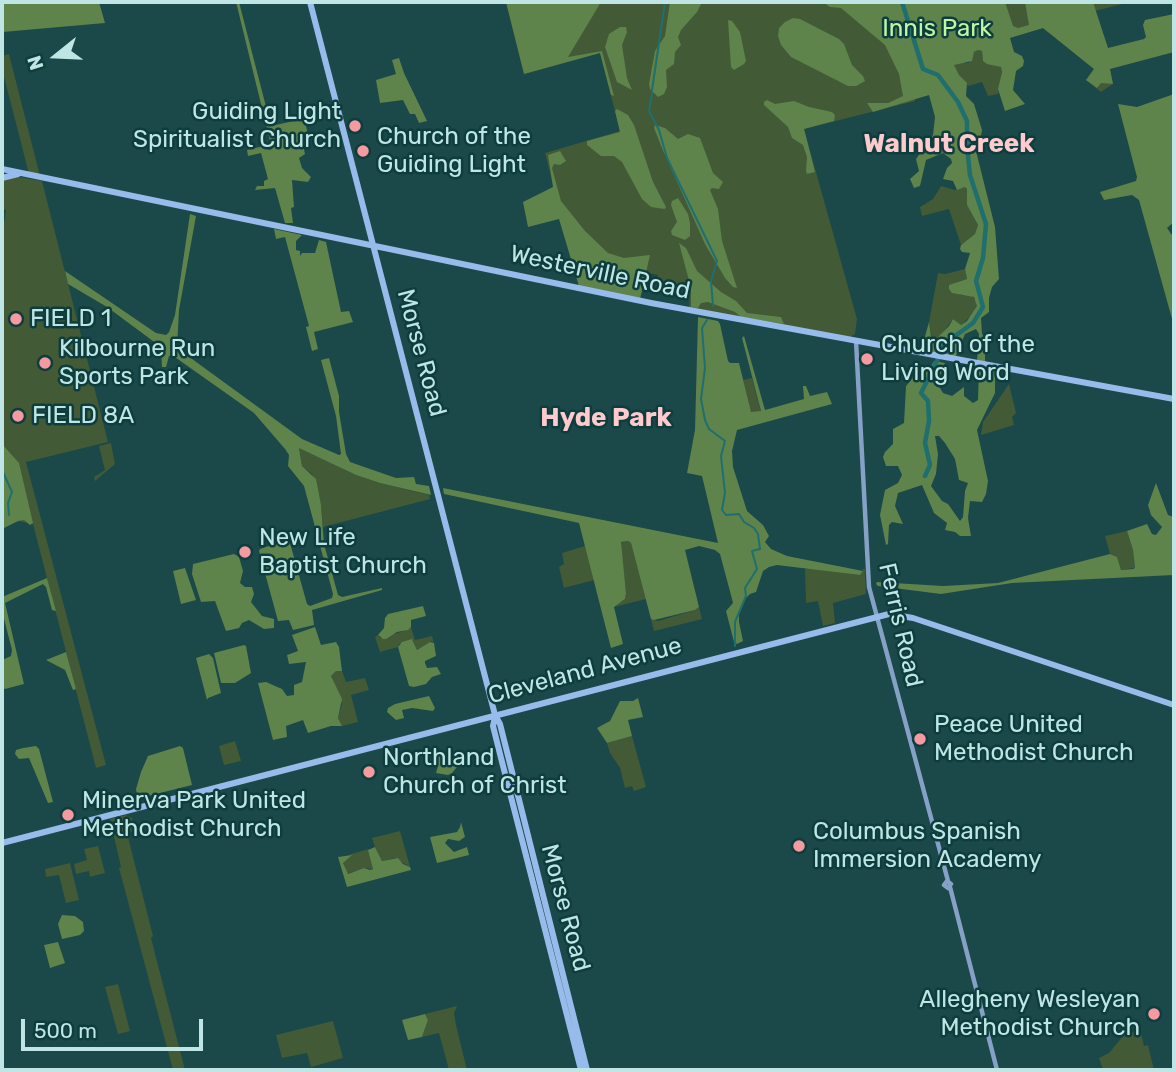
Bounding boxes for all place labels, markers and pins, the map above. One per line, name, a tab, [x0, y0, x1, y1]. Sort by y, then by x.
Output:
place label: Guiding Light Spiritualist Church	[133, 98, 341, 154]
marker: Guiding Light Spiritualist Church	[347, 118, 363, 134]
place label: Church of the Guiding Light	[377, 123, 531, 179]
marker: Church of the Guiding Light	[355, 143, 371, 159]
place label: FIELD 1	[30, 305, 111, 333]
marker: FIELD 1	[8, 311, 24, 327]
place label: Church of the Living Word	[881, 331, 1035, 387]
place label: Kilbourne Run Sports Park	[59, 335, 215, 391]
marker: Church of the Living Word	[859, 351, 875, 367]
marker: Kilbourne Run Sports Park	[37, 355, 53, 371]
place label: FIELD 8A	[32, 402, 134, 430]
marker: FIELD 8A	[10, 408, 26, 424]
place label: New Life Baptist Church	[259, 524, 427, 580]
marker: New Life Baptist Church	[237, 544, 253, 560]
place label: Peace United Methodist Church	[934, 711, 1134, 767]
marker: Peace United Methodist Church	[912, 731, 928, 747]
place label: Northland Church of Christ	[383, 744, 567, 800]
marker: Northland Church of Christ	[361, 764, 377, 780]
place label: Minerva Park United Methodist Church	[82, 787, 306, 843]
marker: Minerva Park United Methodist Church	[60, 807, 76, 823]
place label: Columbus Spanish Immersion Academy	[813, 818, 1041, 874]
marker: Columbus Spanish Immersion Academy	[791, 838, 807, 854]
place label: Allegheny Wesleyan Methodist Church	[919, 986, 1140, 1042]
marker: Allegheny Wesleyan Methodist Church	[1146, 1006, 1162, 1022]

